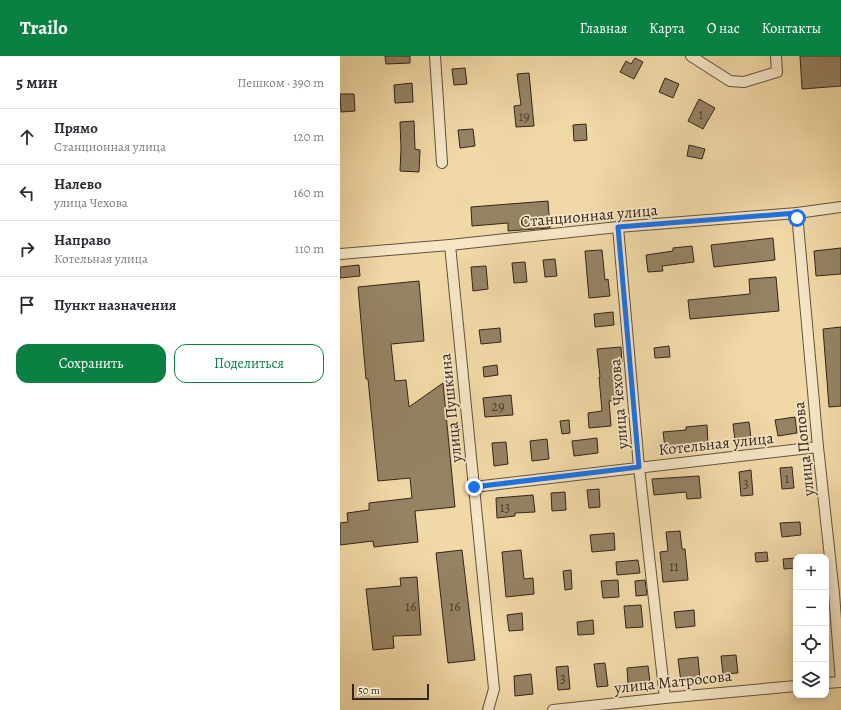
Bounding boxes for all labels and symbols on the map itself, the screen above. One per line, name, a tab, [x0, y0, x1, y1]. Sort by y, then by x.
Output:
house number: 1	[699, 105, 704, 124]
house number: 19	[518, 107, 530, 126]
street label: Станционная улица	[519, 199, 659, 233]
route start	[788, 209, 806, 227]
street label: улица Пушкина	[434, 352, 468, 465]
street label: улица Чехова	[604, 357, 634, 451]
house number: 29	[491, 397, 505, 416]
street label: улица Попова	[788, 400, 820, 499]
street label: Котельная улица	[657, 427, 775, 461]
house number: 1	[785, 469, 790, 488]
house number: 3	[743, 474, 749, 493]
route end	[465, 478, 483, 496]
house number: 13	[500, 498, 510, 517]
house number: 11	[669, 557, 679, 576]
house number: 16	[405, 597, 417, 616]
house number: 16	[449, 597, 461, 616]
street label: улица Матросова	[612, 665, 734, 699]
house number: 3	[560, 669, 566, 688]
scale bar	[352, 682, 429, 701]

